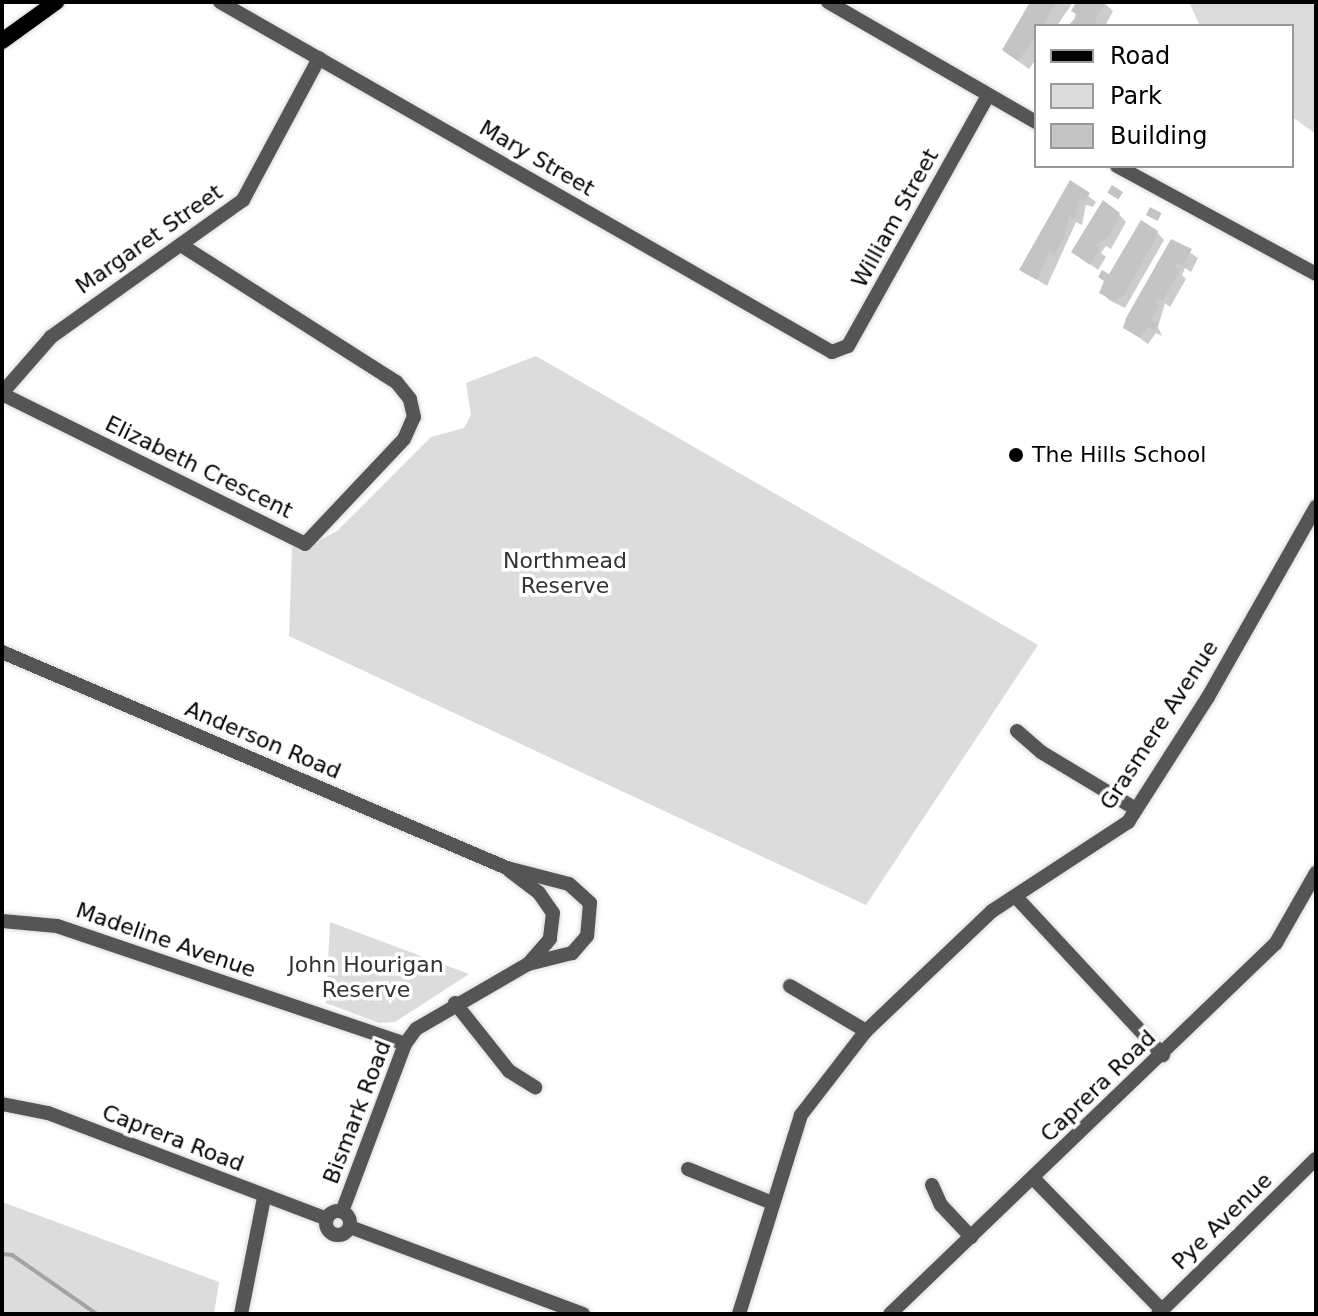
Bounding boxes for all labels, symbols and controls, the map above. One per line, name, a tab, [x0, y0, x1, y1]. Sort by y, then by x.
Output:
legend	[1034, 24, 1294, 168]
text: Road	[1110, 42, 1170, 70]
text: Park	[1110, 82, 1162, 110]
street label: Mary Street	[475, 114, 599, 202]
text: Building	[1110, 122, 1207, 150]
street label: William Street	[846, 144, 944, 292]
street label: Margaret Street	[71, 179, 227, 299]
street label: Elizabeth Crescent	[101, 410, 297, 524]
place label: The Hills School	[1032, 442, 1206, 468]
marker: The Hills School	[1007, 446, 1025, 464]
park label: Northmead Reserve	[503, 547, 627, 598]
street label: Grasmere Avenue	[1094, 635, 1224, 815]
street label: Anderson Road	[181, 695, 345, 785]
street label: Madeline Avenue	[73, 897, 259, 983]
park label: John Hourigan Reserve	[288, 951, 444, 1002]
street label: Caprera Road	[1035, 1025, 1161, 1147]
street label: Bismark Road	[318, 1037, 396, 1187]
street label: Caprera Road	[98, 1099, 248, 1177]
street label: Pye Avenue	[1167, 1167, 1277, 1275]

